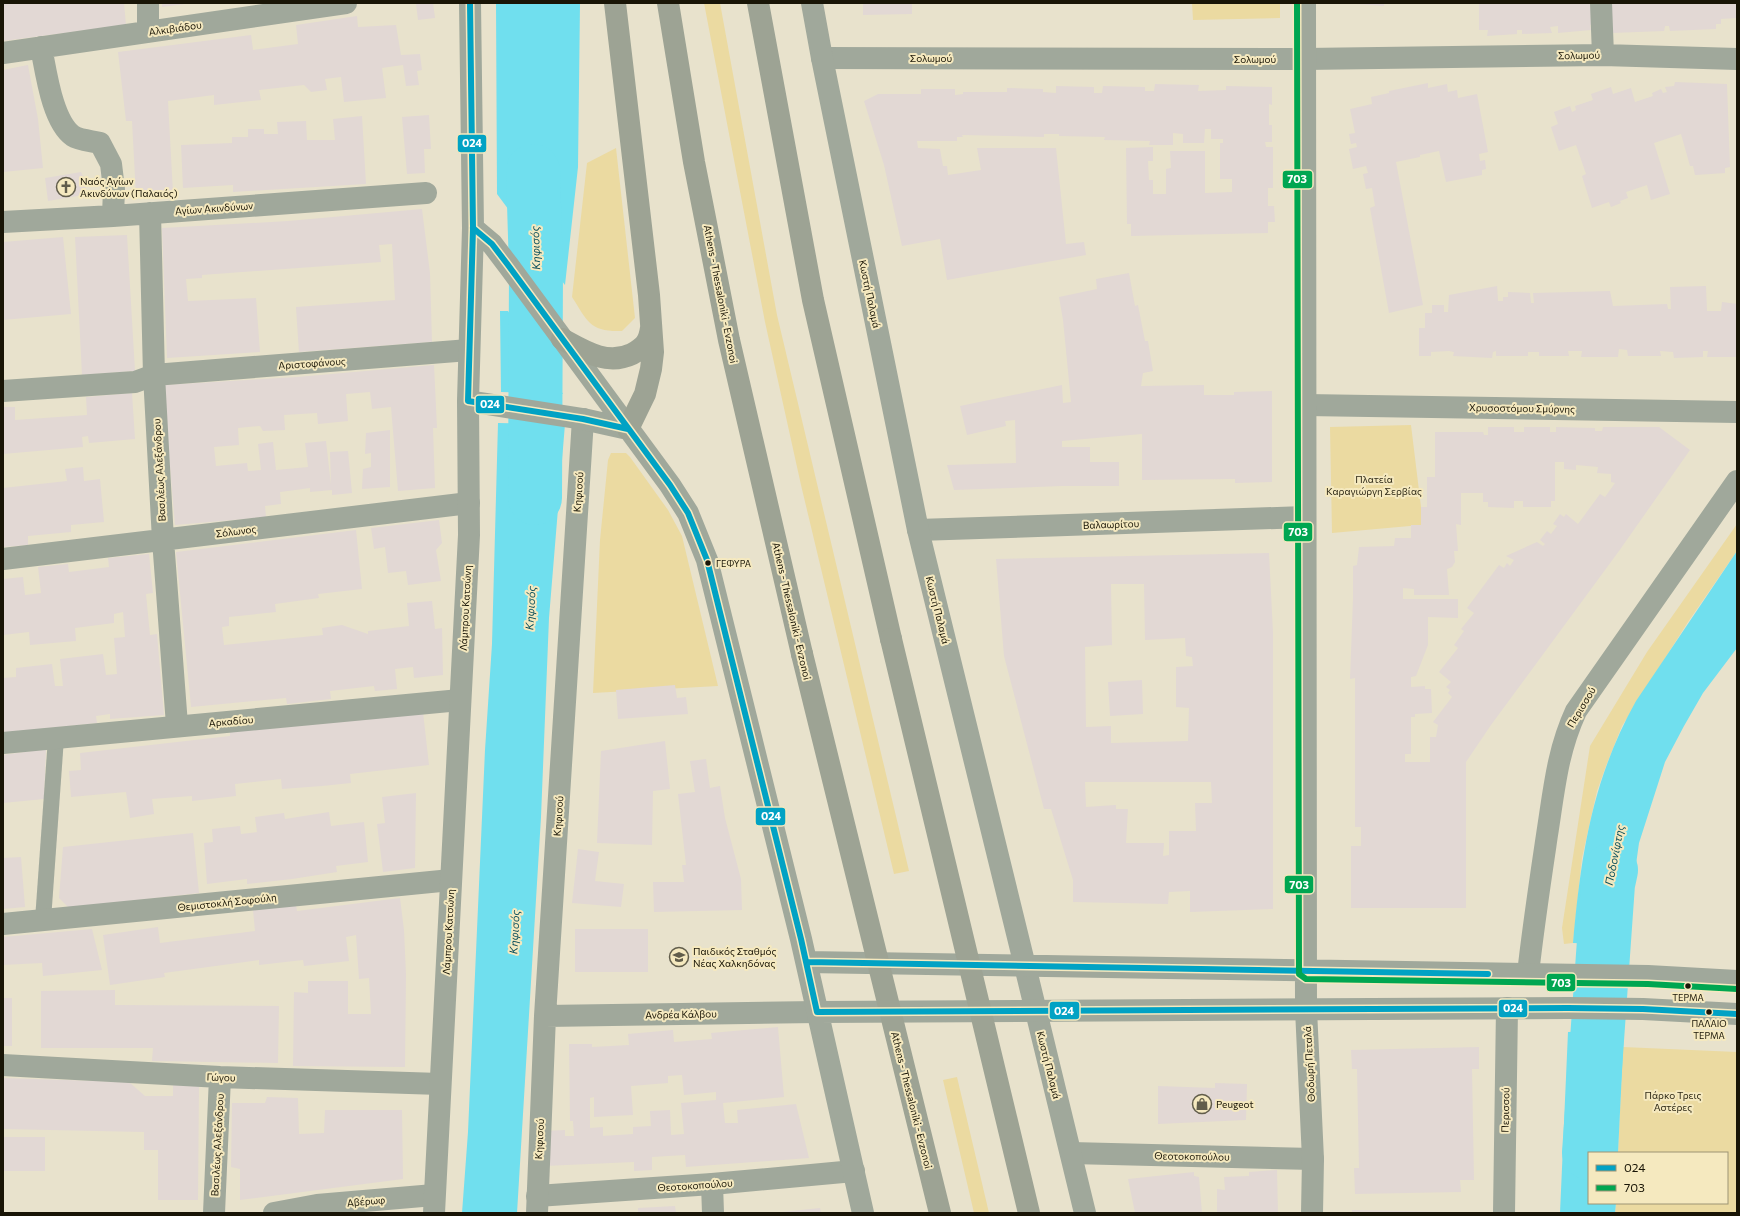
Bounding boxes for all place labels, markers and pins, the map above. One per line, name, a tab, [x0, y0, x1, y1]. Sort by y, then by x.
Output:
place label: Ναός Αγίων Ακινδύνων (Παλαιός)	[80, 175, 178, 199]
church icon: Ναός Αγίων Ακινδύνων (Παλαιός)	[55, 176, 77, 198]
marker: ΓΕΦΥΡΑ	[703, 558, 713, 568]
place label: ΓΕΦΥΡΑ	[716, 558, 751, 569]
place label: Παιδικός Σταθμός Νέας Χαλκηδόνας	[693, 945, 777, 969]
school or university icon: Παιδικός Σταθμός Νέας Χαλκηδόνας	[668, 946, 690, 968]
marker: ΤΕΡΜΑ	[1683, 981, 1693, 991]
place label: ΤΕΡΜΑ	[1672, 992, 1704, 1003]
marker: ΠΑΛΑΙΟ ΤΕΡΜΑ	[1704, 1007, 1714, 1017]
place label: ΠΑΛΑΙΟ ΤΕΡΜΑ	[1691, 1018, 1727, 1041]
shop icon: Peugeot	[1191, 1093, 1213, 1115]
place label: Peugeot	[1216, 1098, 1254, 1110]

